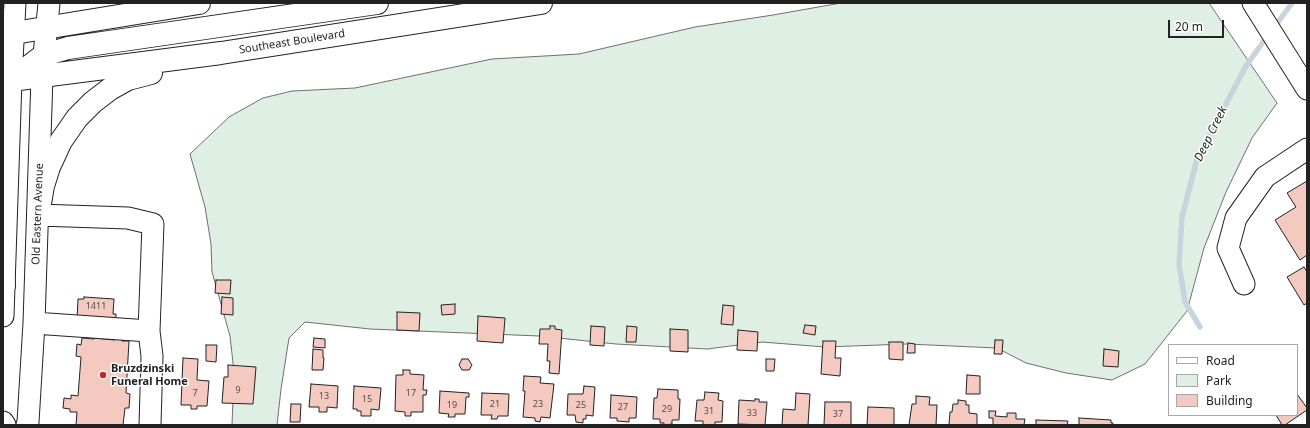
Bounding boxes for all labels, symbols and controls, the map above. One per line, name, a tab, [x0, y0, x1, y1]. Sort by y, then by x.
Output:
scale bar	[1170, 12, 1226, 38]
text: 20 m	[1175, 18, 1203, 35]
street label: Southeast Boulevard	[238, 27, 346, 57]
water label: Deep Creek	[1191, 104, 1231, 164]
street label: Old Eastern Avenue	[30, 163, 46, 265]
house number: 1411	[86, 301, 106, 311]
legend	[1168, 344, 1298, 416]
text: Road	[1206, 352, 1235, 369]
place label: Bruzdzinski Funeral Home	[111, 362, 188, 388]
marker: Bruzdzinski Funeral Home	[98, 370, 108, 380]
text: Park	[1206, 372, 1231, 389]
house number: 9	[235, 385, 241, 395]
house number: 7	[192, 388, 198, 398]
house number: 17	[406, 388, 416, 398]
house number: 13	[319, 391, 329, 401]
text: Building	[1206, 392, 1253, 409]
house number: 15	[362, 394, 372, 404]
house number: 21	[490, 399, 500, 409]
house number: 23	[533, 399, 543, 409]
house number: 19	[447, 400, 457, 410]
house number: 25	[576, 400, 586, 410]
house number: 27	[618, 402, 628, 412]
house number: 29	[662, 404, 672, 414]
house number: 31	[704, 406, 714, 416]
house number: 33	[747, 408, 757, 418]
house number: 37	[833, 409, 843, 419]

